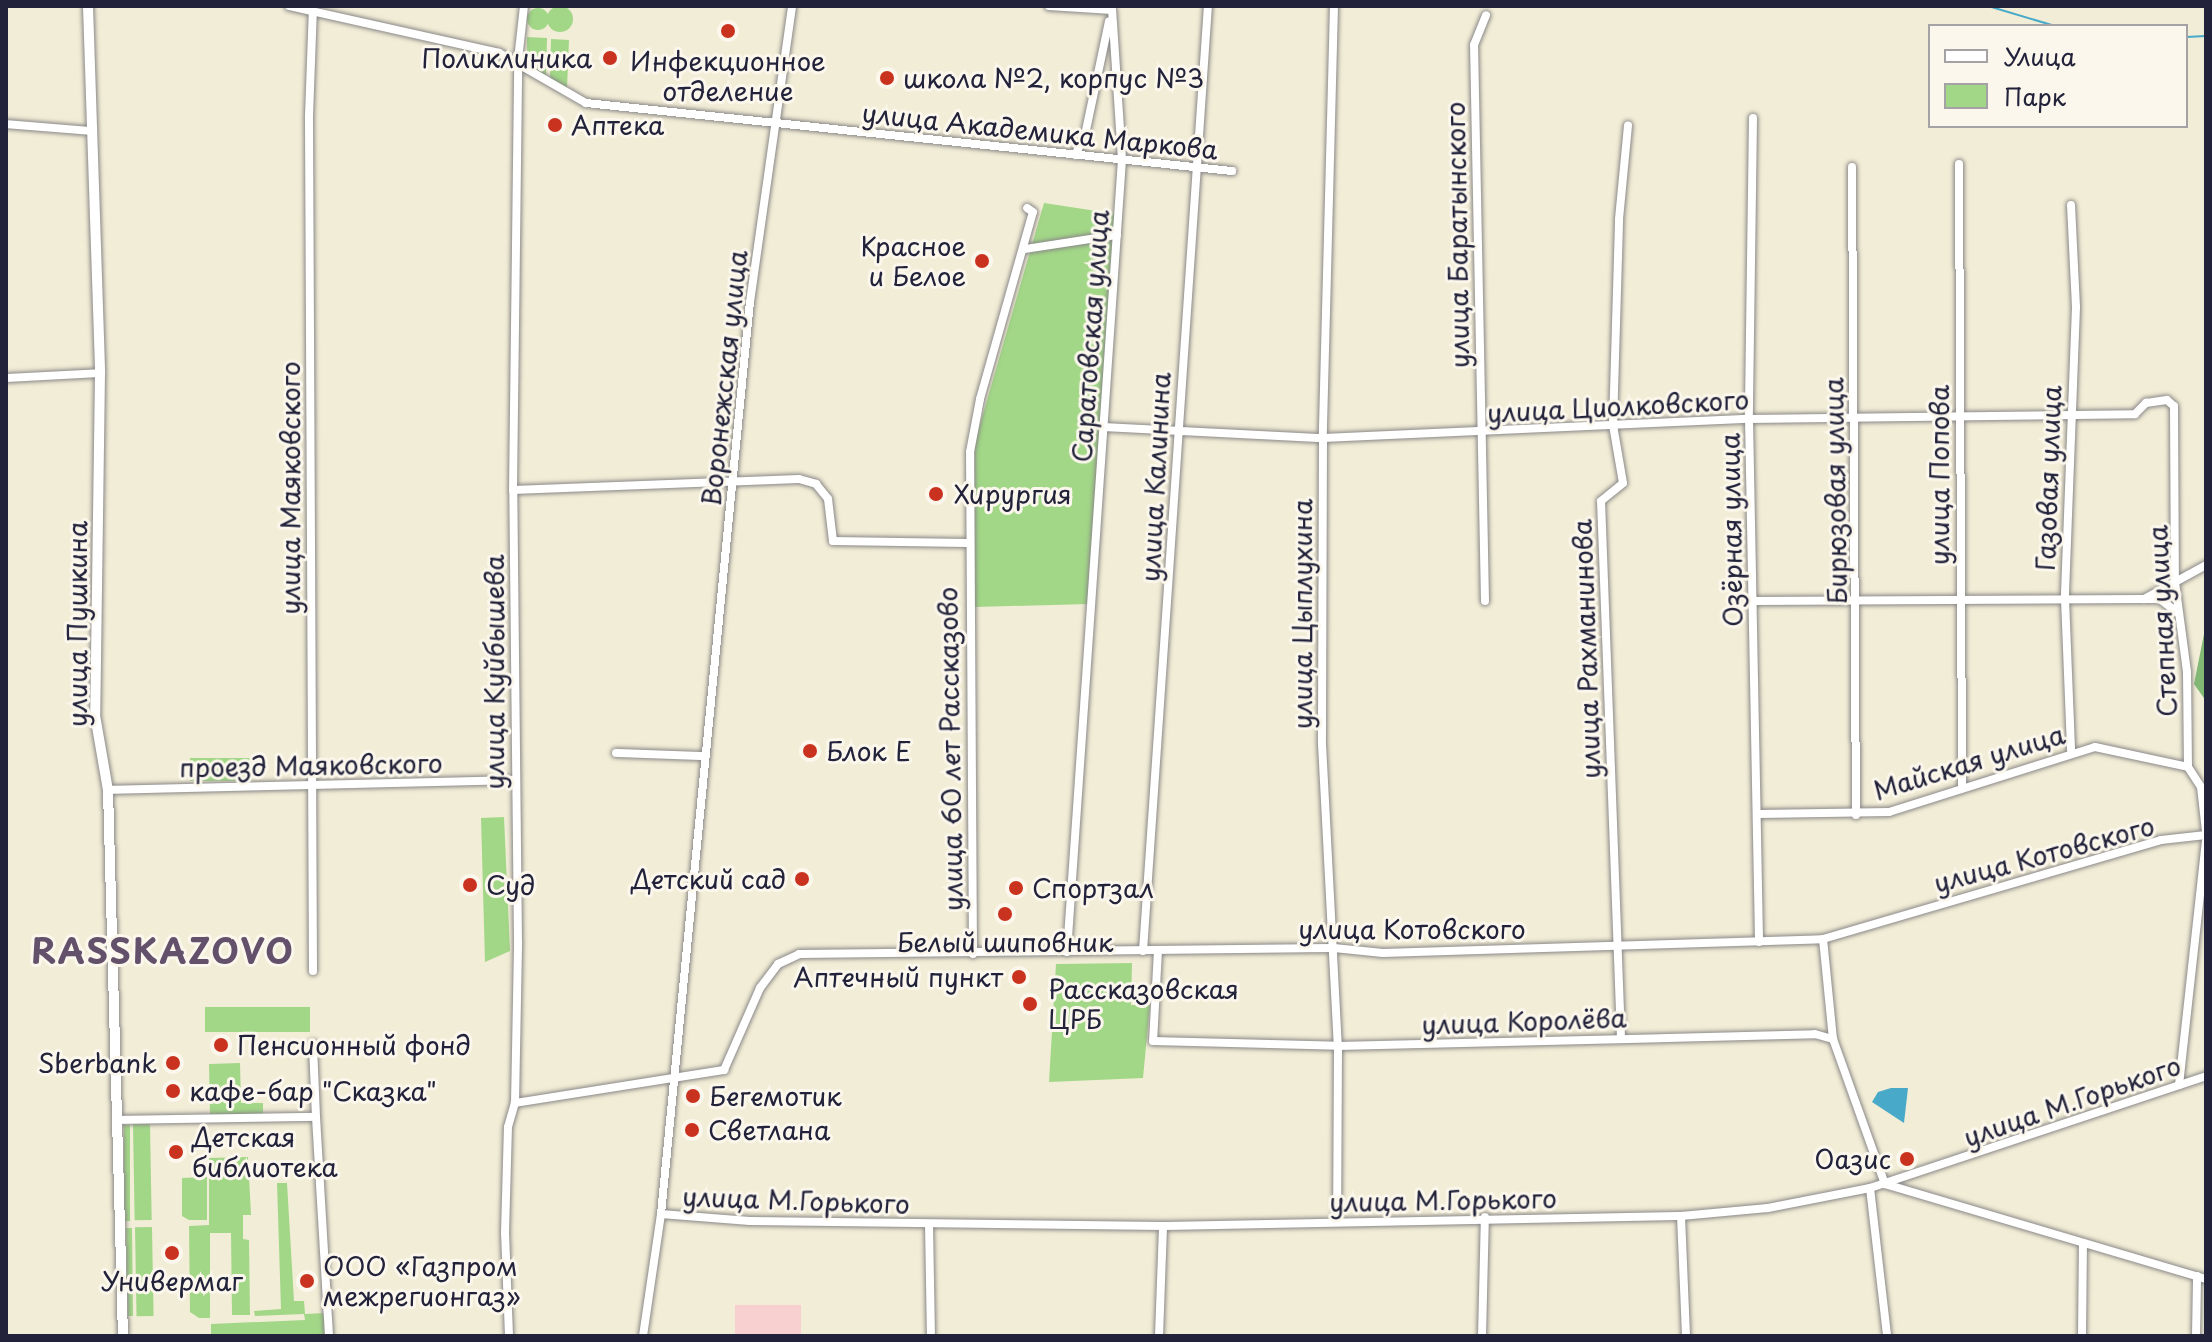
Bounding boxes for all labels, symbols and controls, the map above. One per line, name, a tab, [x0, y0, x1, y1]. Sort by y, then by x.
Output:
marker: Инфекционное отделение	[717, 20, 739, 42]
legend	[1928, 24, 2188, 128]
text: Улица	[2004, 38, 2076, 74]
place label: Поликлиника	[422, 42, 592, 74]
place label: Инфекционное отделение	[630, 45, 826, 106]
marker: Поликлиника	[599, 47, 621, 69]
place label: школа №2, корпус №3	[903, 62, 1207, 94]
marker: школа №2, корпус №3	[878, 69, 896, 87]
text: Парк	[2004, 78, 2066, 114]
street label: улица Академика Маркова	[859, 97, 1221, 165]
street label: улица Баратынского	[1439, 101, 1475, 369]
place label: Аптека	[571, 109, 664, 141]
marker: Аптека	[546, 116, 564, 134]
street label: Саратовская улица	[1066, 208, 1114, 464]
place label: Красное и Белое	[861, 230, 966, 292]
street label: Воронежская улица	[695, 248, 753, 508]
marker: Красное и Белое	[973, 252, 991, 270]
street label: улица Маяковского	[274, 361, 306, 615]
street label: улица Калинина	[1134, 371, 1176, 583]
street label: Бирюзовая улица	[1817, 377, 1853, 605]
street label: улица Циолковского	[1485, 384, 1751, 428]
street label: улица Попова	[1923, 384, 1955, 566]
street label: Газовая улица	[2029, 384, 2067, 572]
street label: Озёрная улица	[1714, 432, 1748, 628]
place label: Хирургия	[954, 478, 1072, 510]
marker: Хирургия	[925, 483, 947, 505]
street label: улица Цыплухина	[1286, 498, 1318, 730]
street label: улица Рахманинова	[1566, 519, 1606, 779]
street label: улица Пушкина	[61, 520, 93, 728]
street label: Степная улица	[2141, 523, 2183, 719]
street label: улица Куйбышева	[478, 554, 510, 790]
street label: улица 60 лет Рассказово	[932, 586, 968, 912]
street label: Майская улица	[1869, 718, 2069, 806]
place label: Блок Е	[826, 735, 911, 767]
marker: Блок Е	[801, 742, 819, 760]
street label: проезд Маяковского	[179, 747, 443, 783]
street label: улица Котовского	[1929, 809, 2159, 899]
place label: Детский сад	[629, 863, 786, 895]
place label: Суд	[486, 869, 535, 901]
marker: Детский сад	[793, 870, 811, 888]
place label: Спортзал	[1032, 872, 1154, 904]
marker: Суд	[461, 876, 479, 894]
marker: Спортзал	[1007, 879, 1025, 897]
marker: Белый шиповник	[996, 905, 1014, 923]
street label: улица Котовского	[1297, 913, 1527, 945]
place label: Белый шиповник	[896, 926, 1114, 958]
district label: RASSKAZOVO	[30, 931, 296, 971]
place label: Аптечный пункт	[793, 961, 1003, 993]
marker: Аптечный пункт	[1010, 968, 1028, 986]
place label: Рассказовская ЦРБ	[1048, 973, 1239, 1034]
marker: Рассказовская ЦРБ	[1019, 993, 1041, 1015]
street label: улица Королёва	[1420, 1002, 1628, 1040]
place label: Пенсионный фонд	[237, 1029, 471, 1061]
marker: Пенсионный фонд	[212, 1036, 230, 1054]
place label: Sberbank	[38, 1047, 157, 1079]
street label: улица М.Горького	[1959, 1049, 2185, 1153]
marker: Sberbank	[164, 1054, 182, 1072]
place label: кафе-бар "Сказка"	[189, 1075, 438, 1107]
place label: Бегемотик	[709, 1080, 842, 1112]
marker: кафе-бар "Сказка"	[164, 1082, 182, 1100]
marker: Бегемотик	[684, 1087, 702, 1105]
place label: Светлана	[708, 1114, 830, 1146]
place label: Детская библиотека	[192, 1121, 338, 1182]
marker: Светлана	[683, 1121, 701, 1139]
marker: Детская библиотека	[167, 1143, 185, 1161]
place label: Оазис	[1814, 1143, 1891, 1175]
marker: Оазис	[1898, 1150, 1916, 1168]
street label: улица М.Горького	[681, 1180, 911, 1220]
street label: улица М.Горького	[1329, 1182, 1557, 1218]
marker: Универмаг	[163, 1244, 181, 1262]
place label: ООО «Газпром межрегионгаз»	[323, 1250, 521, 1312]
place label: Универмаг	[101, 1265, 243, 1297]
marker: ООО «Газпром межрегионгаз»	[298, 1272, 316, 1290]

